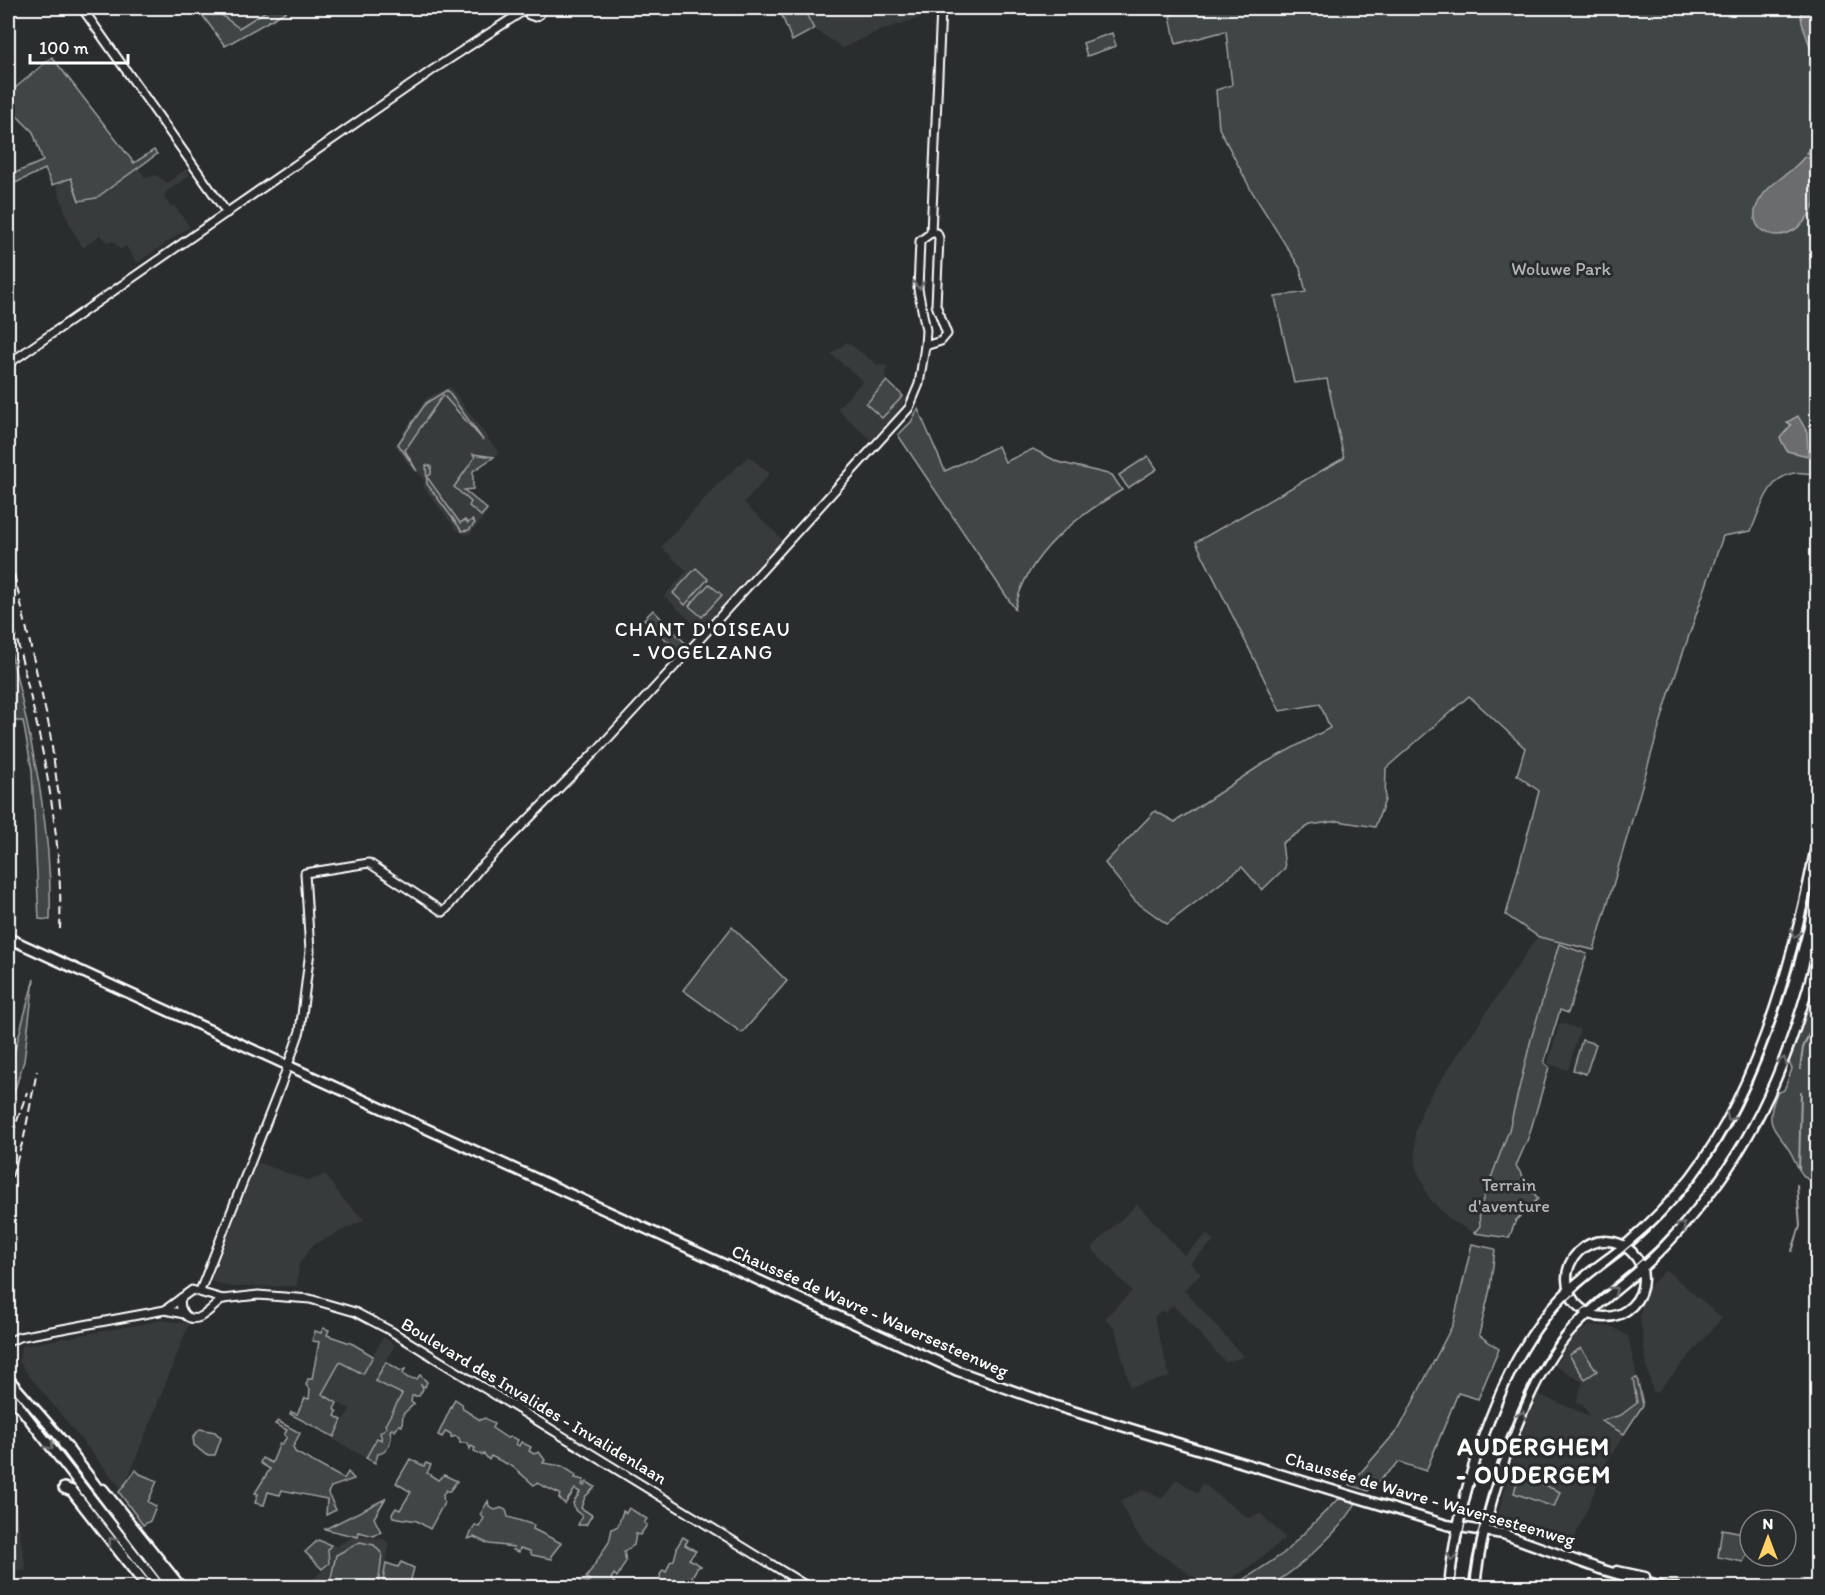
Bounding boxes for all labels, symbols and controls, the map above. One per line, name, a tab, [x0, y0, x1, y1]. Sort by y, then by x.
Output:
scale bar	[30, 27, 128, 65]
text: 100 m	[39, 37, 89, 59]
park label: Woluwe Park	[1511, 258, 1611, 280]
one-way arrow	[912, 281, 925, 290]
district label: CHANT D'OISEAU - VOGELZANG	[615, 617, 791, 664]
one-way arrow	[1790, 928, 1802, 939]
one-way arrow	[1775, 1056, 1788, 1067]
one-way arrow	[1726, 1111, 1737, 1121]
park label: Terrain d'aventure	[1468, 1174, 1550, 1217]
one-way arrow	[1675, 1222, 1686, 1233]
street label: Chaussée de Wavre - Waversesteenweg	[728, 1240, 1013, 1383]
one-way arrow	[1608, 1287, 1619, 1298]
street label: Boulevard des Invalides - Invalidenlaan	[397, 1313, 671, 1489]
one-way arrow	[1515, 1410, 1527, 1421]
district label: AUDERGHEM - OUDERGEM	[1456, 1432, 1612, 1489]
one-way arrow	[43, 1439, 54, 1450]
street label: Chaussée de Wavre - Waversesteenweg	[1282, 1447, 1578, 1551]
north arrow	[1738, 1508, 1798, 1568]
text: N	[1763, 1514, 1773, 1533]
one-way arrow	[108, 1537, 119, 1548]
one-way arrow	[1447, 1552, 1459, 1562]

